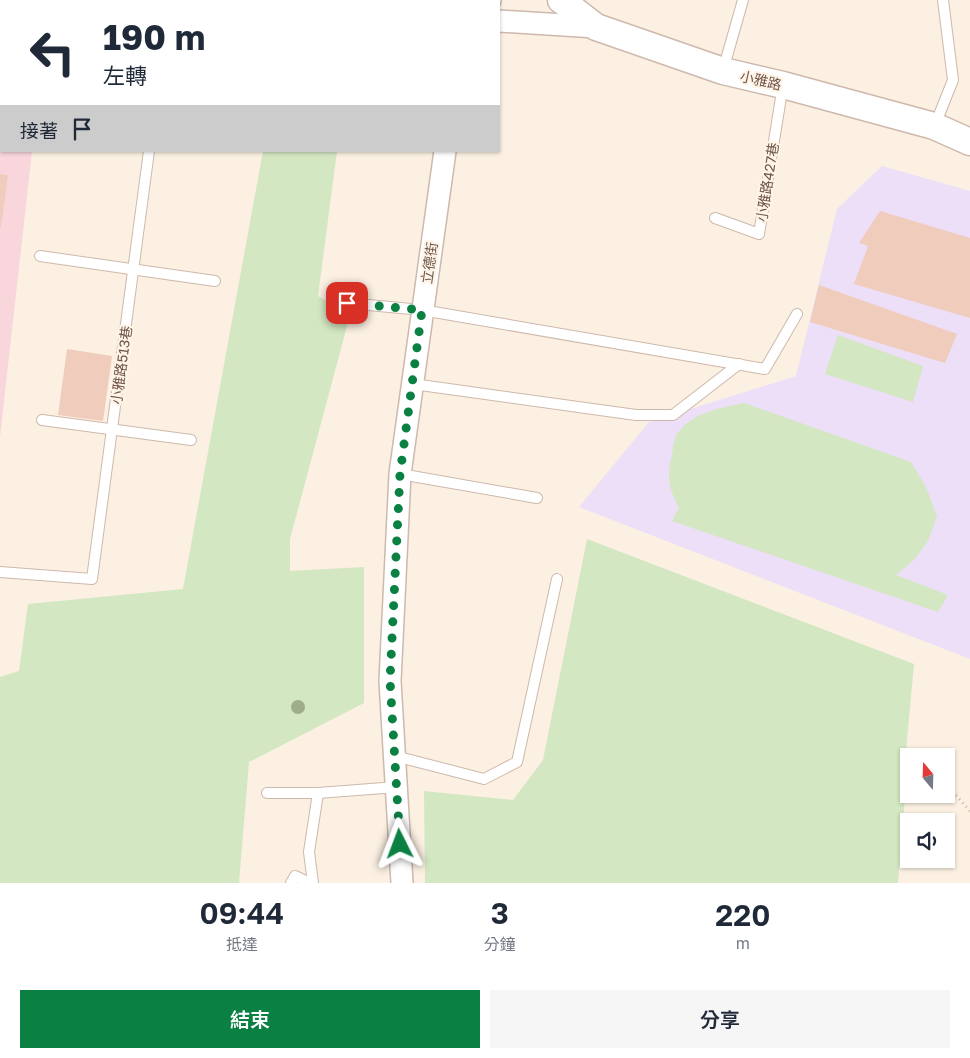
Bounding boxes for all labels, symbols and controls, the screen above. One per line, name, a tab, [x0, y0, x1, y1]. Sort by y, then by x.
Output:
text: 190 m	[103, 16, 205, 58]
icon: left	[20, 20, 85, 85]
text: 左轉	[103, 62, 147, 89]
street label: 小雅路	[739, 67, 783, 93]
icon: arrive	[68, 115, 96, 143]
text: 接著	[20, 119, 58, 142]
street label: 小雅路427巷	[752, 141, 782, 223]
street label: 立德街	[418, 241, 440, 285]
pin	[326, 282, 368, 324]
icon: arrive	[333, 289, 361, 317]
street label: 小雅路513巷	[107, 325, 135, 405]
north arrow	[900, 748, 955, 802]
map controls	[900, 748, 955, 868]
button: sound	[900, 813, 955, 868]
position arrow	[373, 817, 425, 869]
text: 09:44	[199, 895, 284, 931]
text: 3	[491, 895, 509, 931]
text: 220	[715, 897, 770, 933]
text: m	[736, 933, 750, 953]
text: 抵達	[226, 934, 258, 954]
text: 分鐘	[484, 934, 516, 954]
button: 結束	[20, 990, 480, 1048]
button: 分享	[490, 990, 950, 1048]

